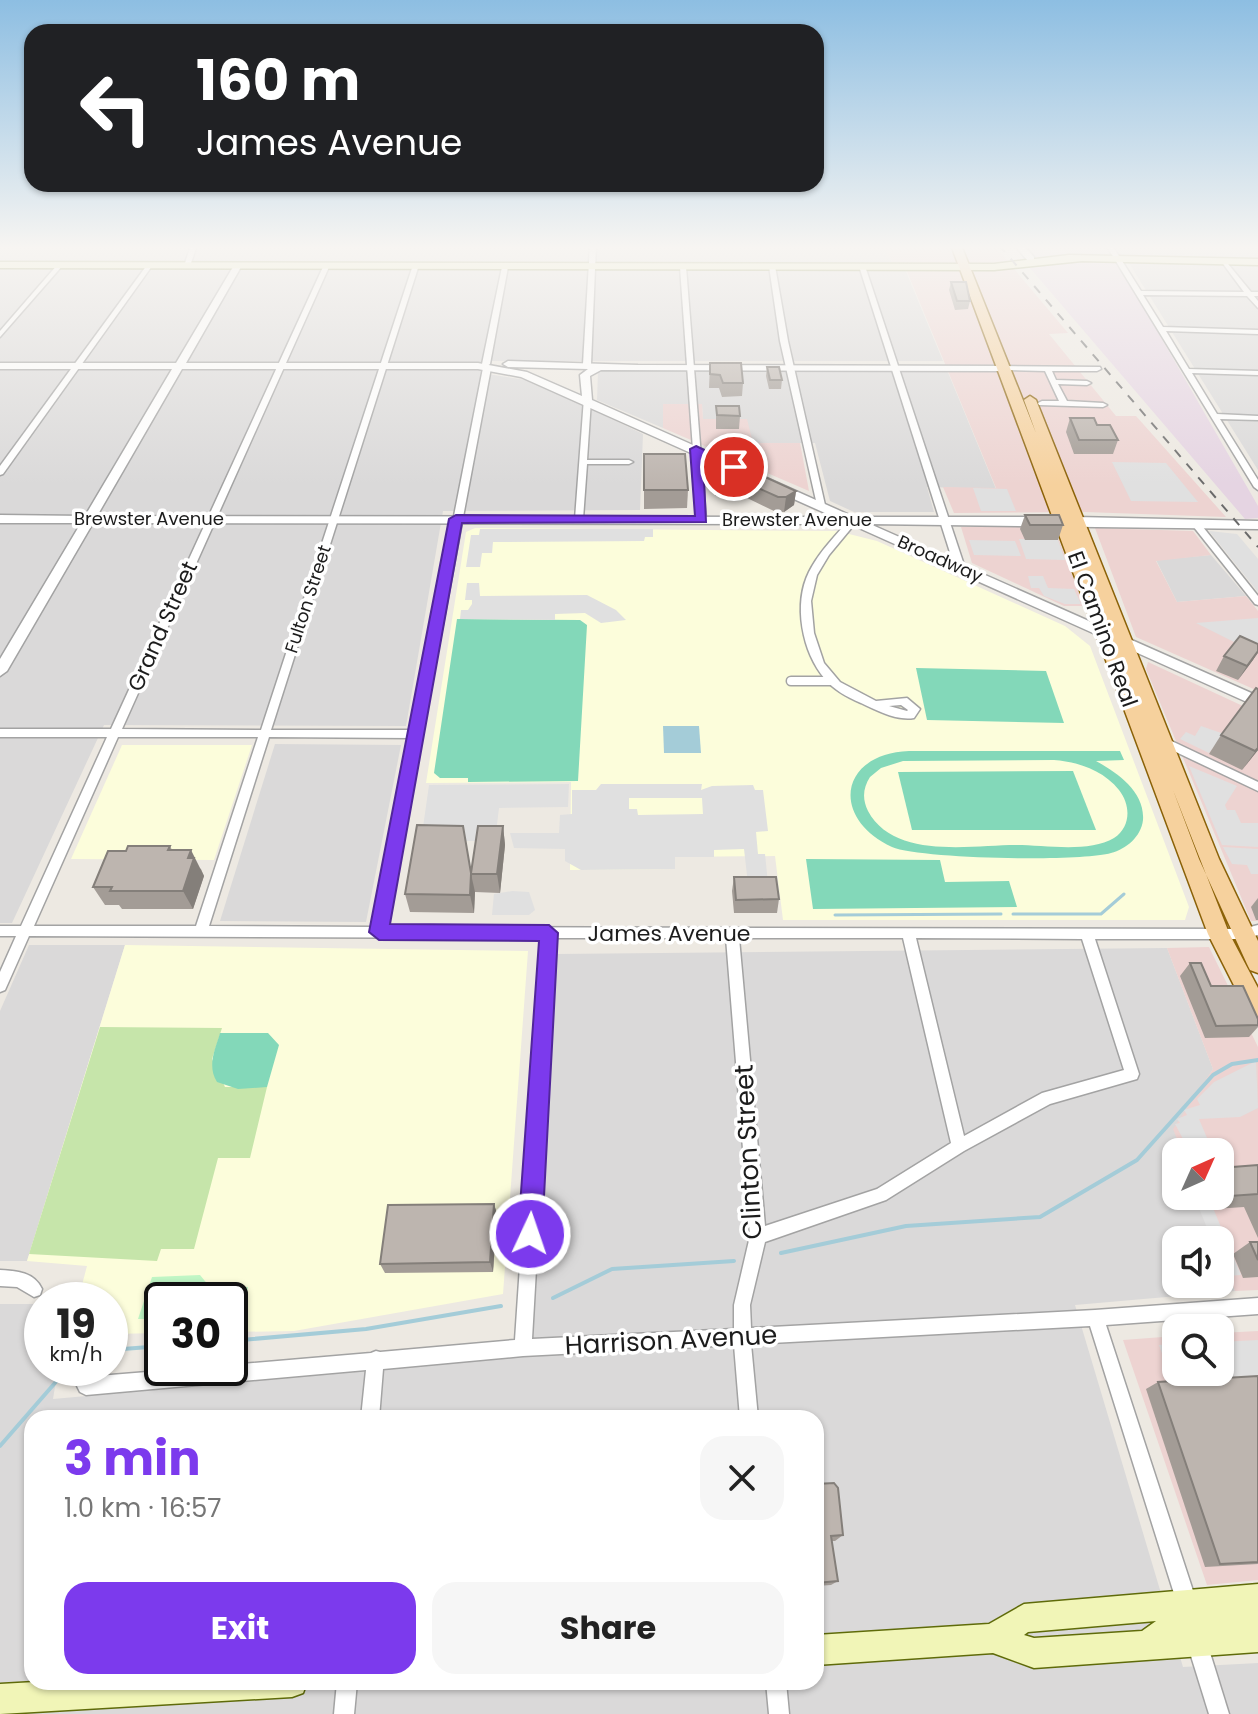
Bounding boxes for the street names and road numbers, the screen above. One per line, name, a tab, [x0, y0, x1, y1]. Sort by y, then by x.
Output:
street label: Brewster Avenue	[74, 506, 224, 531]
street label: Brewster Avenue	[722, 507, 872, 532]
street label: Broadway	[894, 529, 987, 588]
street label: Fulton Street	[278, 542, 337, 656]
street label: El Camino Real	[1060, 547, 1145, 711]
street label: Grand Street	[120, 556, 205, 696]
street label: James Avenue	[588, 918, 750, 949]
street label: Clinton Street	[725, 1064, 771, 1240]
street label: Harrison Avenue	[564, 1316, 778, 1364]

